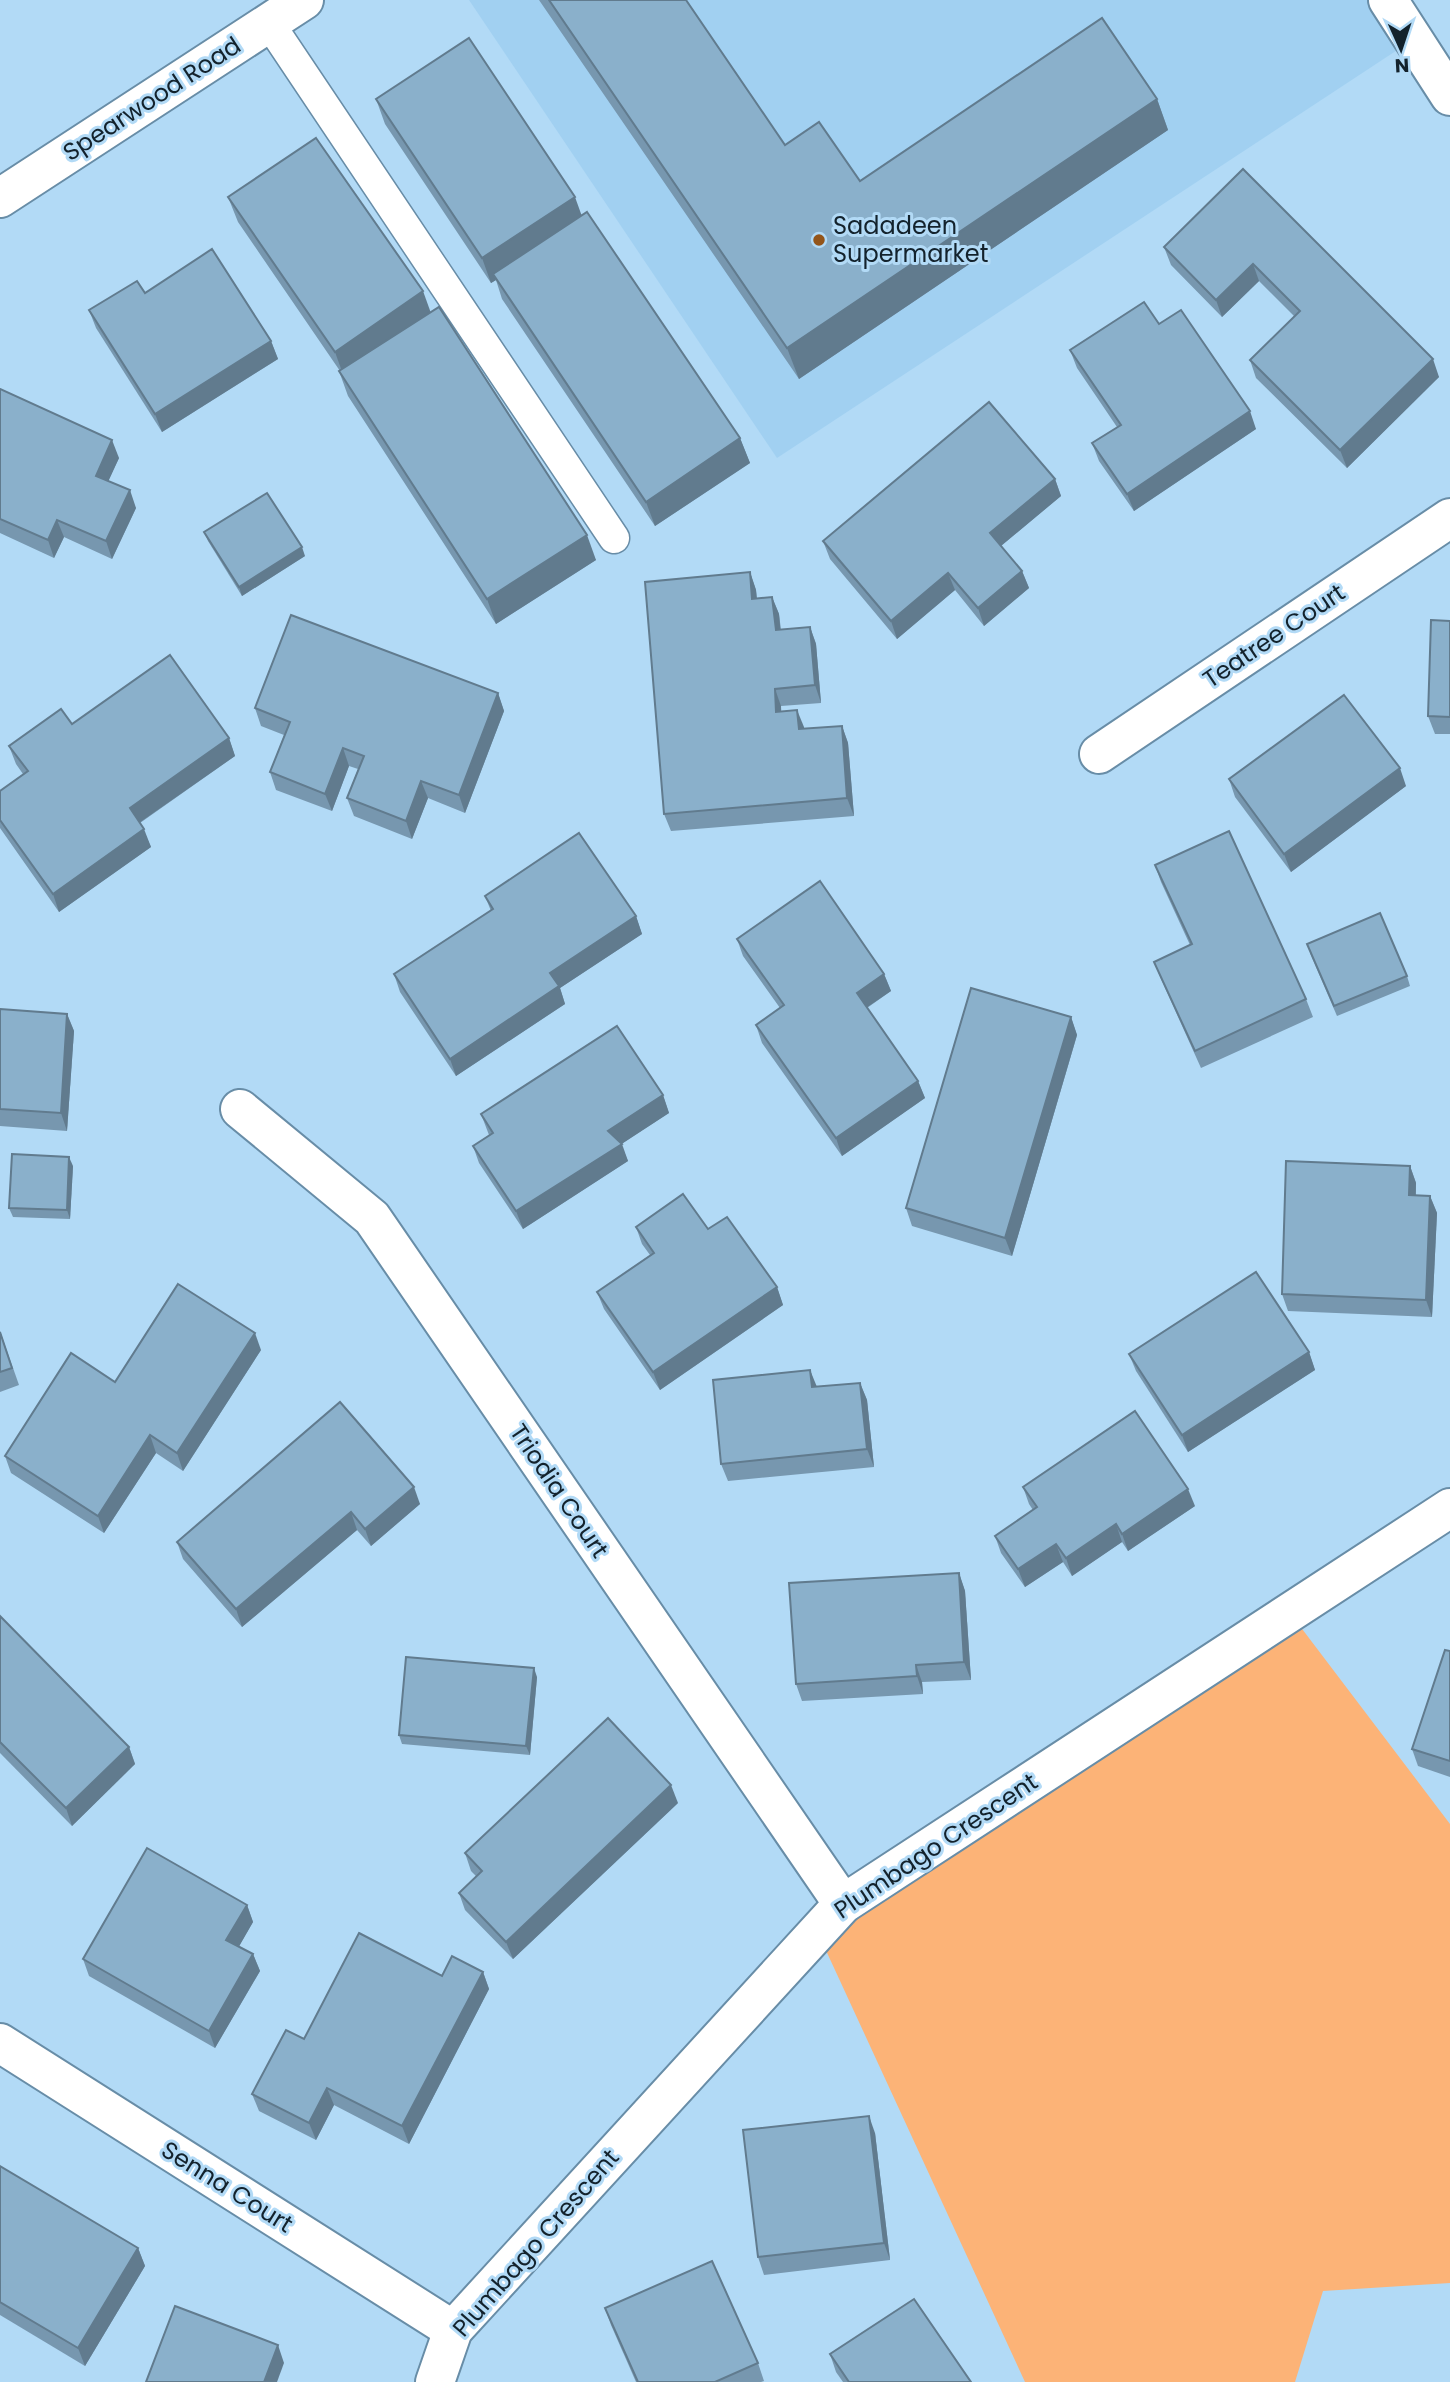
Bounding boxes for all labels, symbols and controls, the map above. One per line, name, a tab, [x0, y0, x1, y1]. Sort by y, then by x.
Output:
north arrow	[1366, 14, 1436, 84]
street label: Spearwood Road	[56, 29, 247, 168]
text: N	[1394, 52, 1410, 79]
place label: Sadadeen Supermarket	[833, 209, 988, 270]
marker: Sadadeen Supermarket	[811, 232, 827, 248]
street label: Teatree Court	[1196, 576, 1351, 695]
street label: Triodia Court	[502, 1417, 616, 1564]
street label: Plumbago Crescent	[828, 1765, 1044, 1926]
street label: Senna Court	[155, 2133, 299, 2240]
street label: Plumbago Crescent	[445, 2142, 626, 2344]

